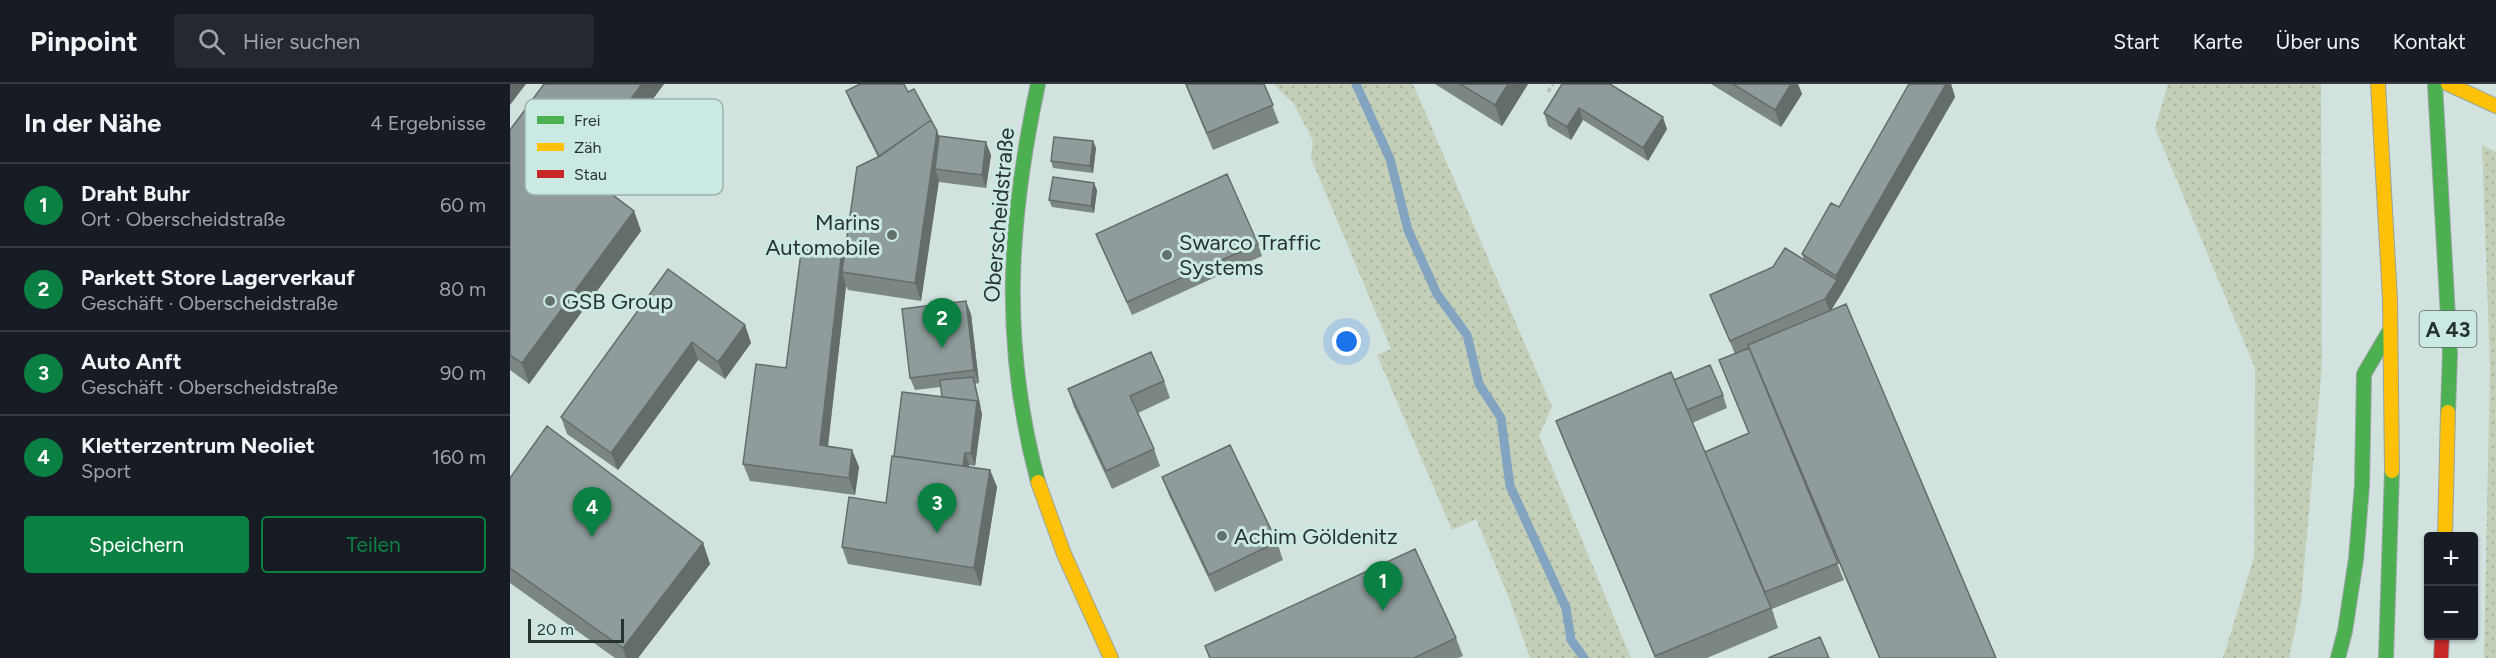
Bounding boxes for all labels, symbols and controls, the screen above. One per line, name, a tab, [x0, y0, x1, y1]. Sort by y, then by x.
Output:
search box	[174, 14, 594, 68]
text: Pinpoint	[30, 24, 138, 58]
icon: search	[195, 25, 228, 58]
text: Hier suchen	[243, 28, 360, 55]
text: Start	[2113, 29, 2160, 54]
text: Karte	[2193, 29, 2243, 54]
text: Über uns	[2276, 29, 2360, 54]
text: Kontakt	[2393, 29, 2466, 54]
legend	[525, 99, 723, 195]
text: In der Nähe	[24, 107, 161, 139]
text: 4 Ergebnisse	[370, 111, 486, 135]
text: Frei	[574, 111, 600, 130]
street label: Oberscheidstraße	[978, 126, 1020, 304]
text: Zäh	[574, 138, 601, 157]
text: Stau	[574, 165, 607, 184]
text: Draht Buhr	[81, 180, 190, 207]
text: 1	[39, 193, 48, 217]
text: 60 m	[440, 193, 486, 217]
text: Ort · Oberscheidstraße	[81, 207, 285, 231]
place label: Marins Automobile	[765, 209, 880, 261]
marker: Marins Automobile	[885, 228, 899, 242]
place label: Swarco Traffic Systems	[1179, 229, 1321, 281]
marker: Swarco Traffic Systems	[1160, 248, 1174, 262]
text: Parkett Store Lagerverkauf	[81, 264, 355, 291]
text: 2	[38, 277, 49, 301]
text: 80 m	[439, 277, 486, 301]
place label: GSB Group	[562, 288, 673, 315]
text: Geschäft · Oberscheidstraße	[81, 291, 338, 315]
marker: GSB Group	[543, 294, 557, 308]
pin: 2	[922, 298, 962, 348]
road number: A 43	[2420, 311, 2476, 347]
your location	[1332, 327, 1361, 356]
text: Auto Anft	[81, 348, 182, 375]
text: 3	[38, 361, 49, 385]
text: 90 m	[440, 361, 486, 385]
text: Geschäft · Oberscheidstraße	[81, 375, 338, 399]
text: Kletterzentrum Neoliet	[81, 432, 315, 459]
text: 4	[37, 445, 50, 469]
text: 160 m	[432, 445, 486, 469]
text: Sport	[81, 459, 131, 483]
pin: 3	[918, 484, 956, 533]
pin: 4	[572, 488, 611, 537]
button: Speichern	[24, 516, 249, 573]
button: Teilen	[261, 516, 486, 573]
place label: Achim Göldenitz	[1234, 523, 1398, 550]
marker: Achim Göldenitz	[1215, 529, 1229, 543]
map controls	[2424, 532, 2478, 640]
button: +	[2424, 532, 2478, 586]
pin: 1	[1364, 562, 1402, 611]
button: −	[2424, 586, 2478, 640]
scale bar	[528, 616, 624, 644]
text: 20 m	[537, 620, 574, 639]

